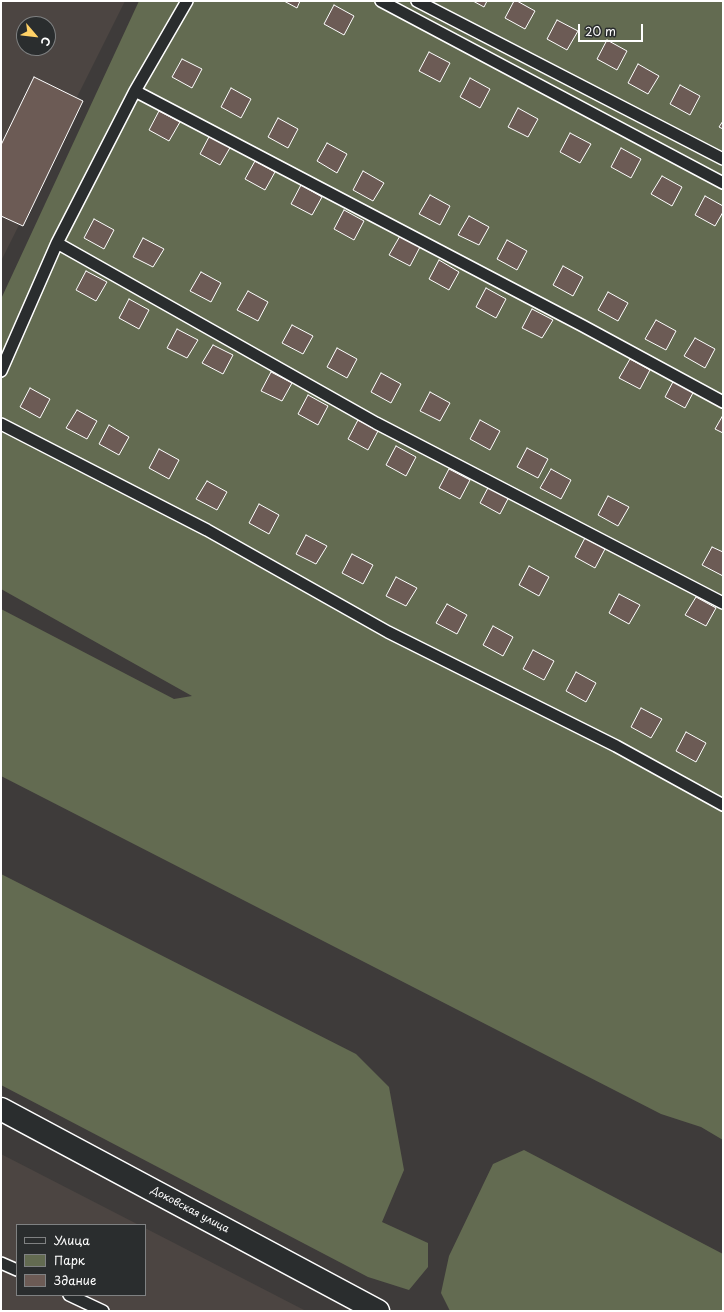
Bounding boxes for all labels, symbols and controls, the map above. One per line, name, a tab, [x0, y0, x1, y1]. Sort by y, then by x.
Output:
north arrow	[16, 16, 56, 56]
scale bar	[580, 16, 645, 42]
text: 20 m	[585, 22, 616, 40]
text: С	[37, 34, 56, 49]
street label: Доковская улица	[149, 1184, 231, 1236]
legend	[16, 1224, 146, 1296]
text: Улица	[54, 1231, 90, 1249]
text: Парк	[54, 1251, 85, 1269]
text: Здание	[54, 1271, 96, 1289]

